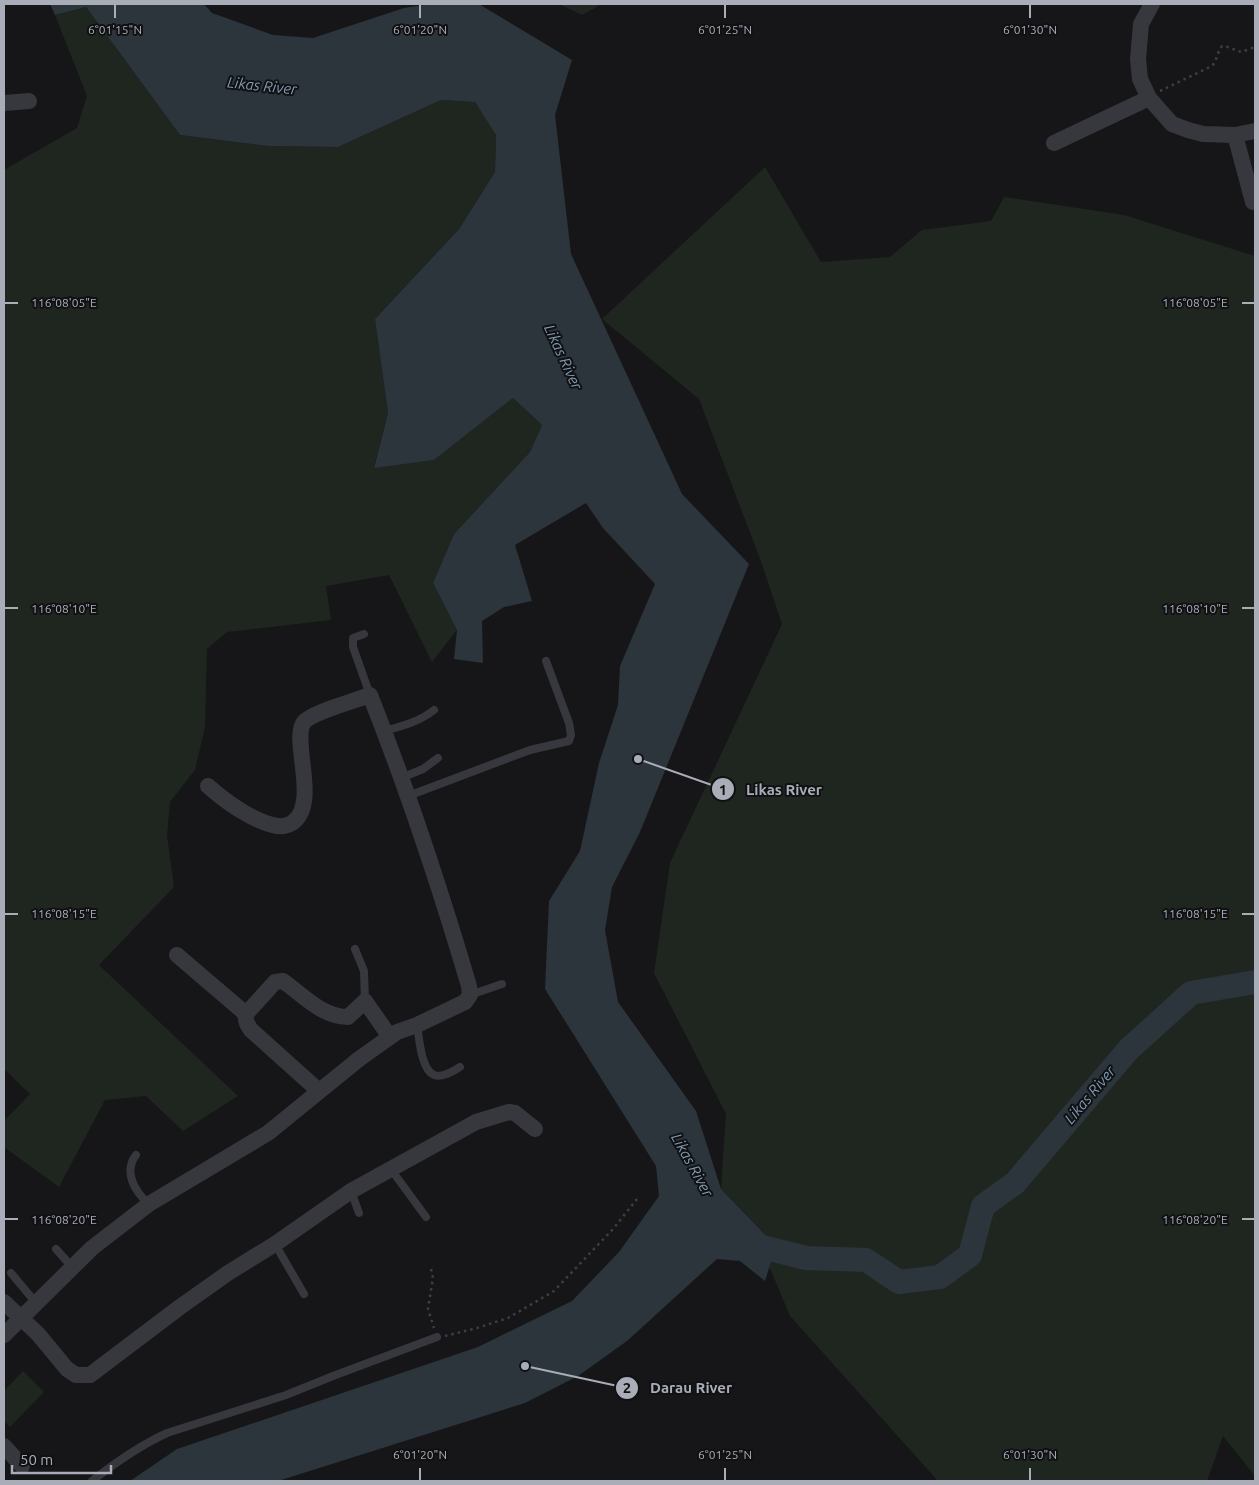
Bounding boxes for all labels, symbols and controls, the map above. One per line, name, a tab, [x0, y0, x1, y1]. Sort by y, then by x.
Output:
text: 6°01'15"N	[88, 23, 142, 36]
text: 6°01'20"N	[393, 23, 447, 36]
text: 6°01'25"N	[698, 23, 752, 36]
text: 6°01'30"N	[1003, 23, 1057, 36]
water label: Likas River	[226, 73, 299, 98]
text: 116°08'05"E	[31, 296, 97, 309]
text: 116°08'05"E	[1162, 296, 1228, 309]
water label: Likas River	[541, 322, 586, 393]
text: 116°08'10"E	[31, 602, 97, 615]
text: 116°08'10"E	[1162, 602, 1228, 615]
callout: Likas River	[711, 774, 832, 804]
text: 1	[719, 781, 727, 798]
text: Likas River	[746, 781, 823, 798]
text: 116°08'15"E	[31, 907, 97, 920]
text: 116°08'15"E	[1162, 907, 1228, 920]
water label: Likas River	[1061, 1062, 1119, 1127]
water label: Likas River	[668, 1130, 717, 1200]
text: 116°08'20"E	[31, 1213, 97, 1226]
text: 116°08'20"E	[1162, 1213, 1228, 1226]
callout: Darau River	[615, 1373, 742, 1403]
text: 2	[623, 1379, 631, 1396]
text: Darau River	[650, 1379, 733, 1396]
scale bar	[12, 1442, 111, 1474]
text: 6°01'20"N	[393, 1448, 447, 1461]
text: 6°01'25"N	[698, 1448, 752, 1461]
text: 6°01'30"N	[1003, 1448, 1057, 1461]
text: 50 m	[20, 1451, 53, 1468]

